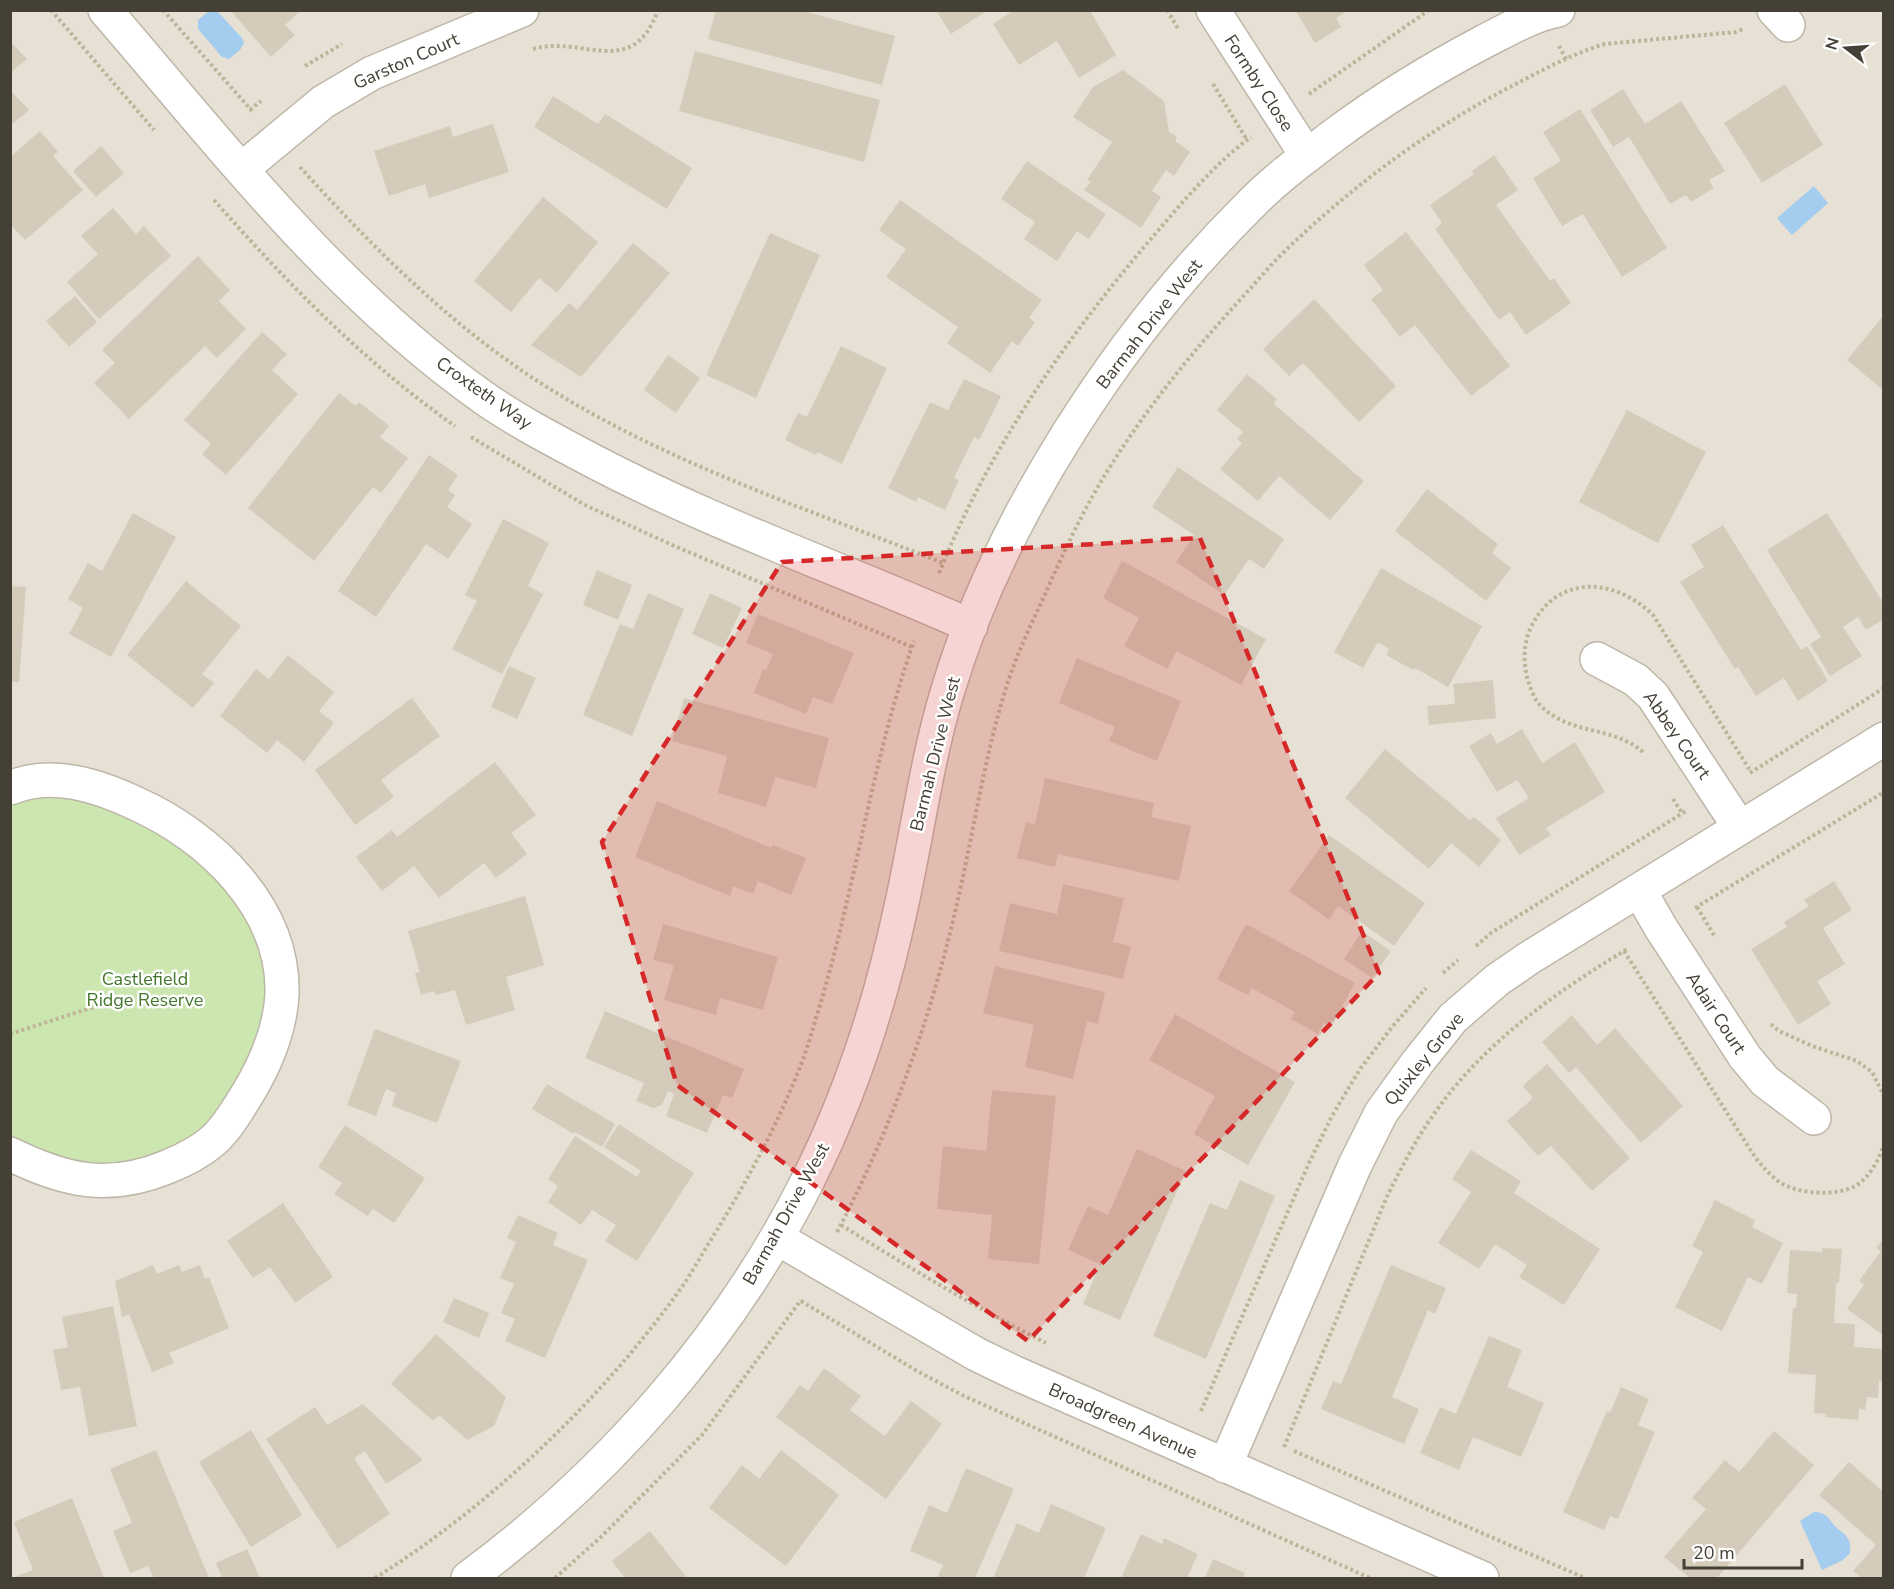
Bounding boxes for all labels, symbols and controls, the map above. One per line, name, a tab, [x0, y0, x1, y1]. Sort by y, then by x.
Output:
north arrow	[1816, 18, 1876, 78]
street label: Garston Court	[349, 27, 463, 95]
street label: Formby Close	[1219, 30, 1299, 136]
text: N	[1820, 35, 1845, 53]
street label: Barmah Drive West	[1091, 254, 1208, 394]
street label: Croxteth Way	[431, 351, 537, 435]
street label: Barmah Drive West	[904, 674, 966, 834]
street label: Abbey Court	[1638, 686, 1717, 784]
park label: Castlefield Ridge Reserve	[87, 967, 203, 1012]
street label: Adair Court	[1681, 967, 1752, 1059]
street label: Quixley Grove	[1379, 1007, 1469, 1111]
street label: Barmah Drive West	[737, 1138, 835, 1289]
street label: Broadgreen Avenue	[1045, 1377, 1201, 1465]
scale bar	[1684, 1532, 1802, 1570]
text: 20 m	[1693, 1541, 1735, 1565]

